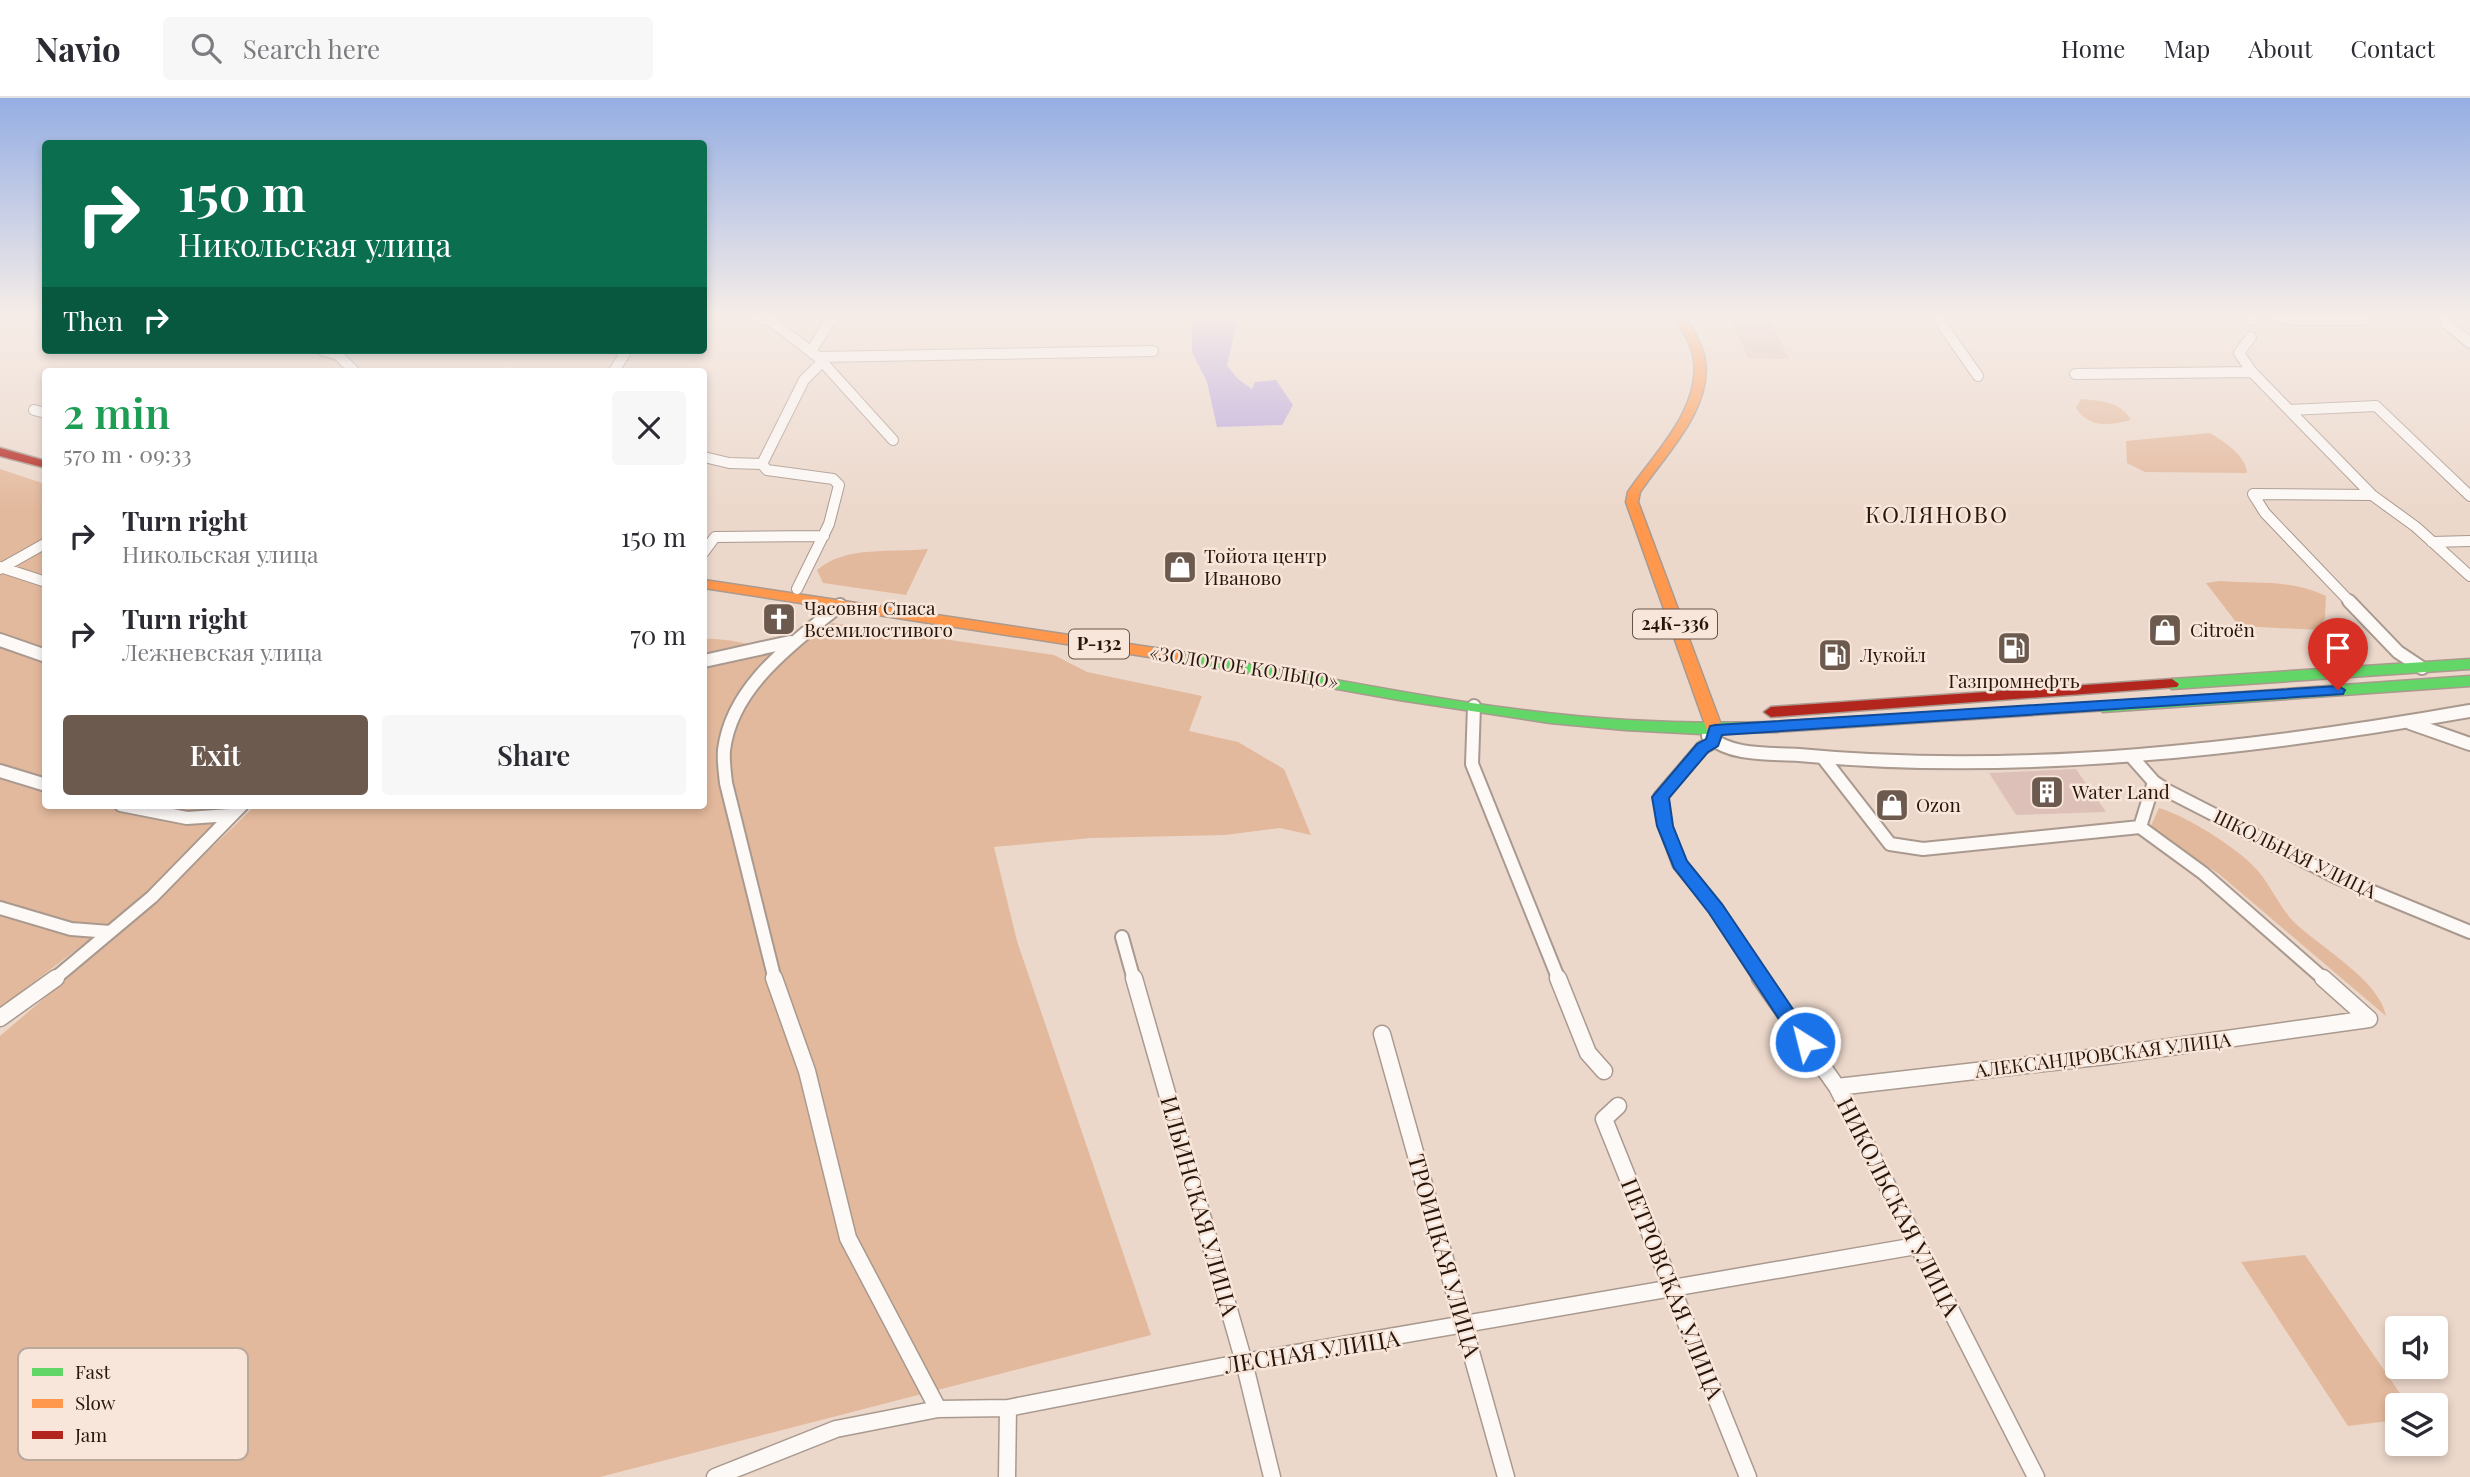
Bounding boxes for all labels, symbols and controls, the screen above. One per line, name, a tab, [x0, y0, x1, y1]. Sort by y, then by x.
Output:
search box	[163, 17, 653, 80]
text: Navio	[35, 26, 121, 70]
icon: search	[187, 29, 225, 67]
text: Search here	[243, 31, 380, 66]
text: Home	[2061, 32, 2125, 64]
text: Map	[2163, 32, 2210, 64]
text: About	[2248, 32, 2312, 64]
text: Contact	[2350, 32, 2435, 64]
text: 150 m	[178, 159, 306, 224]
icon: right	[63, 168, 154, 259]
text: Никольская улица	[178, 222, 451, 265]
icon: right	[137, 301, 175, 339]
text: Then	[63, 303, 123, 338]
text: 2 min	[63, 384, 170, 440]
button: close	[612, 391, 686, 465]
text: 570 m · 09:33	[63, 438, 192, 469]
district label: КОЛЯНОВО	[1865, 498, 2009, 529]
text: Turn right	[122, 503, 248, 538]
icon: right	[63, 517, 101, 555]
text: 150 m	[621, 519, 686, 554]
text: Никольская улица	[122, 538, 319, 569]
place label: Тойота центр Иваново	[1204, 542, 1327, 590]
shop icon: Тойота центр Иваново	[1161, 548, 1199, 586]
place label: Часовня Спаса Всемилостивого	[804, 594, 953, 642]
church icon: Часовня Спаса Всемилостивого	[760, 600, 798, 638]
text: Turn right	[122, 601, 248, 636]
road number: 24К-336	[1633, 610, 1717, 638]
shop icon: Citroën	[2146, 611, 2184, 649]
icon: right	[63, 615, 101, 653]
place label: Citroën	[2190, 616, 2255, 642]
text: 70 m	[630, 617, 686, 652]
pin	[2308, 618, 2368, 690]
fuel station icon: Газпромнефть	[1995, 629, 2033, 667]
icon: arrive	[2319, 629, 2357, 667]
road number: Р-132	[1069, 630, 1129, 658]
text: Лежневская улица	[122, 636, 322, 667]
fuel station icon: Лукойл	[1816, 636, 1854, 674]
street label: «ЗОЛОТОЕ КОЛЬЦО»	[1148, 638, 1340, 694]
place label: Лукойл	[1859, 641, 1926, 667]
place label: Газпромнефть	[1948, 667, 2080, 693]
button: Exit	[63, 715, 368, 795]
button: Share	[382, 715, 686, 795]
building icon: Water Land	[2028, 773, 2066, 811]
place label: Water Land	[2071, 778, 2170, 804]
shop icon: Ozon	[1873, 786, 1911, 824]
place label: Ozon	[1916, 791, 1962, 817]
street label: ШКОЛЬНАЯ УЛИЦА	[2210, 802, 2382, 904]
position arrow	[1768, 1005, 1842, 1079]
street label: АЛЕКСАНДРОВСКАЯ УЛИЦА	[1972, 1025, 2233, 1083]
street label: ИЛЬИНСКАЯ УЛИЦА	[1154, 1092, 1247, 1320]
street label: НИКОЛЬСКАЯ УЛИЦА	[1831, 1092, 1968, 1322]
street label: ТРОИЦКАЯ УЛИЦА	[1402, 1150, 1489, 1361]
street label: ПЕТРОВСКАЯ УЛИЦА	[1615, 1173, 1732, 1404]
map controls	[2385, 1316, 2448, 1456]
button: sound	[2385, 1316, 2448, 1379]
street label: ЛЕСНАЯ УЛИЦА	[1221, 1321, 1402, 1380]
legend	[18, 1348, 248, 1460]
text: Fast	[75, 1358, 111, 1384]
text: Slow	[75, 1389, 116, 1415]
button: layers	[2385, 1393, 2448, 1456]
text: Jam	[74, 1421, 107, 1447]

